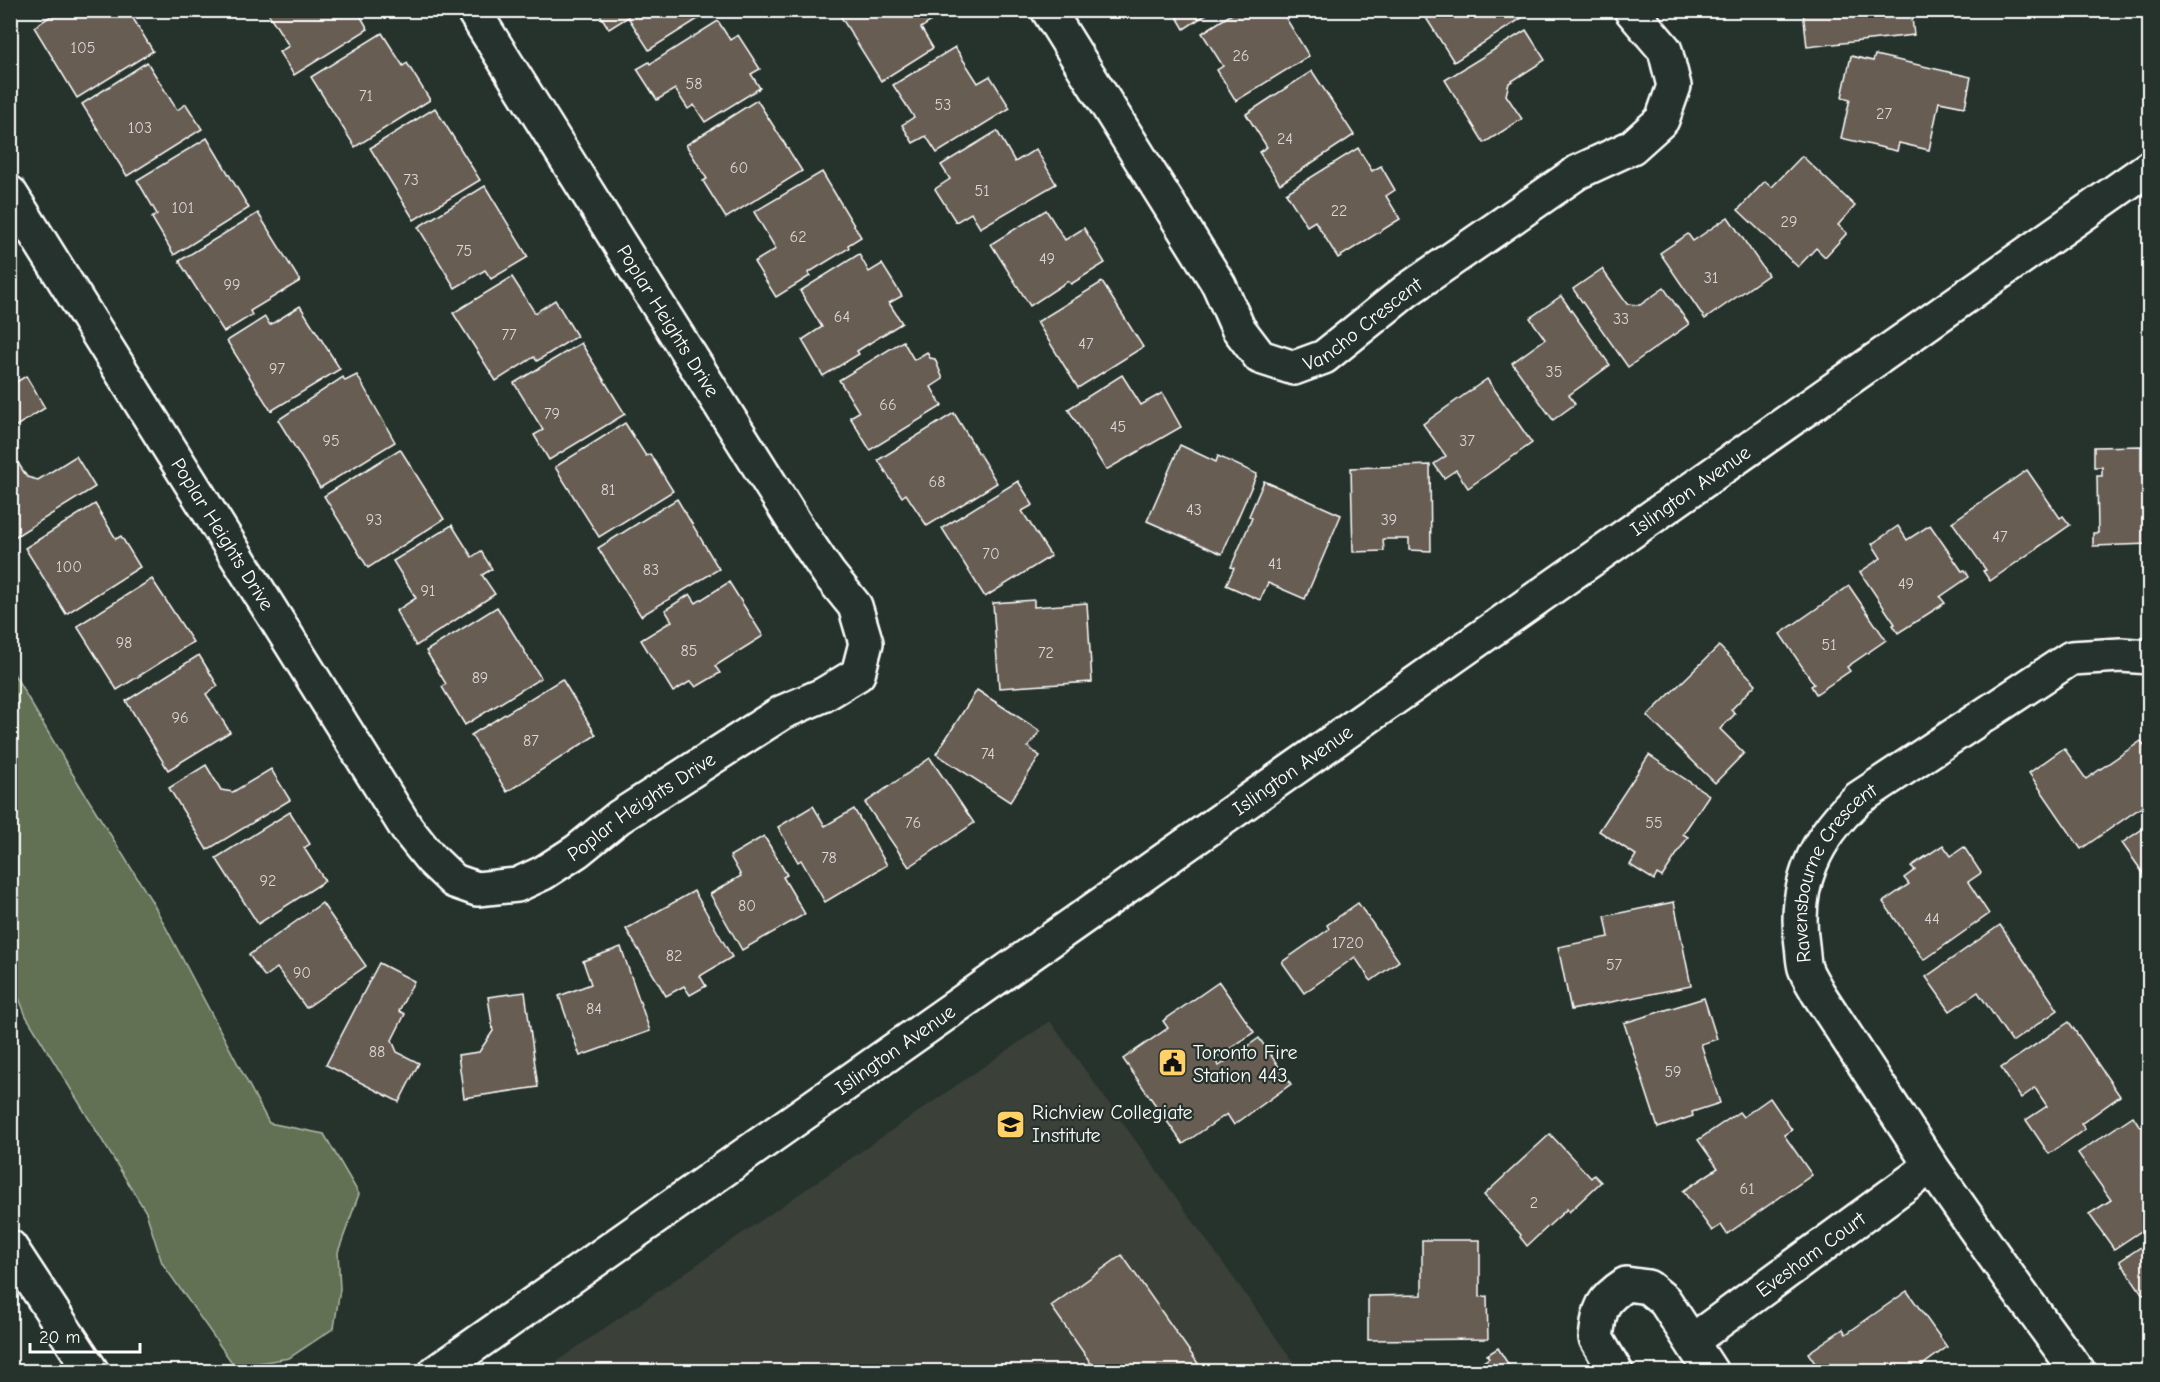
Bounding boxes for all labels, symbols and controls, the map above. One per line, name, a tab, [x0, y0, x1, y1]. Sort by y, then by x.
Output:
house number: 105	[71, 39, 95, 57]
house number: 26	[1232, 47, 1250, 65]
house number: 58	[686, 75, 702, 93]
house number: 71	[359, 87, 373, 105]
house number: 53	[935, 96, 951, 114]
house number: 27	[1876, 105, 1892, 123]
house number: 103	[128, 119, 152, 137]
house number: 24	[1277, 130, 1293, 148]
house number: 60	[730, 159, 748, 177]
house number: 73	[403, 171, 419, 189]
house number: 51	[974, 182, 990, 200]
house number: 101	[172, 199, 194, 217]
house number: 22	[1331, 202, 1347, 220]
house number: 29	[1781, 213, 1797, 231]
house number: 62	[789, 228, 807, 246]
street label: Poplar Heights Drive	[612, 241, 724, 401]
house number: 75	[456, 242, 472, 260]
house number: 49	[1039, 250, 1055, 268]
house number: 31	[1704, 269, 1718, 287]
street label: Vancho Crescent	[1300, 271, 1427, 375]
house number: 99	[224, 276, 241, 294]
house number: 64	[834, 308, 850, 326]
house number: 33	[1613, 310, 1629, 328]
house number: 77	[501, 326, 517, 344]
house number: 47	[1078, 335, 1094, 353]
house number: 97	[269, 360, 285, 378]
house number: 35	[1546, 363, 1562, 381]
house number: 66	[879, 396, 897, 414]
house number: 79	[544, 405, 560, 423]
house number: 45	[1110, 418, 1126, 436]
house number: 95	[322, 432, 340, 450]
house number: 37	[1459, 432, 1475, 450]
street label: Islington Avenue	[1626, 440, 1754, 540]
street label: Poplar Heights Drive	[167, 454, 279, 614]
house number: 68	[929, 473, 945, 491]
house number: 81	[601, 481, 615, 499]
house number: 43	[1186, 501, 1202, 519]
house number: 93	[366, 511, 382, 529]
house number: 39	[1381, 511, 1397, 529]
house number: 47	[1992, 528, 2008, 546]
house number: 70	[982, 545, 1000, 563]
house number: 41	[1268, 555, 1282, 573]
house number: 100	[56, 558, 82, 576]
house number: 83	[643, 561, 659, 579]
house number: 49	[1898, 575, 1914, 593]
house number: 91	[421, 582, 435, 600]
house number: 98	[116, 634, 132, 652]
house number: 51	[1821, 636, 1837, 654]
house number: 85	[681, 642, 697, 660]
house number: 72	[1038, 644, 1054, 662]
house number: 89	[472, 669, 488, 687]
house number: 96	[171, 709, 189, 727]
street label: Islington Avenue	[1228, 720, 1357, 820]
house number: 87	[523, 732, 539, 750]
house number: 74	[981, 745, 995, 763]
street label: Poplar Heights Drive	[563, 747, 719, 866]
street label: Ravensbourne Crescent	[1788, 777, 1882, 964]
house number: 76	[905, 814, 921, 832]
house number: 55	[1645, 814, 1663, 832]
house number: 78	[821, 849, 837, 867]
house number: 92	[260, 872, 276, 890]
house number: 80	[738, 897, 756, 915]
house number: 44	[1924, 910, 1940, 928]
house number: 1720	[1332, 934, 1364, 952]
house number: 82	[666, 947, 682, 965]
house number: 57	[1606, 956, 1623, 974]
house number: 90	[293, 964, 311, 982]
street label: Islington Avenue	[831, 999, 959, 1099]
house number: 84	[586, 1000, 602, 1018]
place label: Toronto Fire Station 443	[1193, 1041, 1297, 1087]
house number: 88	[369, 1043, 385, 1061]
public building icon: Toronto Fire Station 443	[1156, 1047, 1188, 1079]
house number: 59	[1664, 1063, 1682, 1081]
place label: Richview Collegiate Institute	[1032, 1101, 1193, 1147]
school or university icon: Richview Collegiate Institute	[995, 1108, 1027, 1140]
house number: 61	[1739, 1180, 1755, 1198]
house number: 2	[1530, 1194, 1538, 1212]
street label: Evesham Court	[1752, 1206, 1871, 1302]
scale bar	[30, 1316, 140, 1354]
text: 20 m	[39, 1327, 80, 1348]

